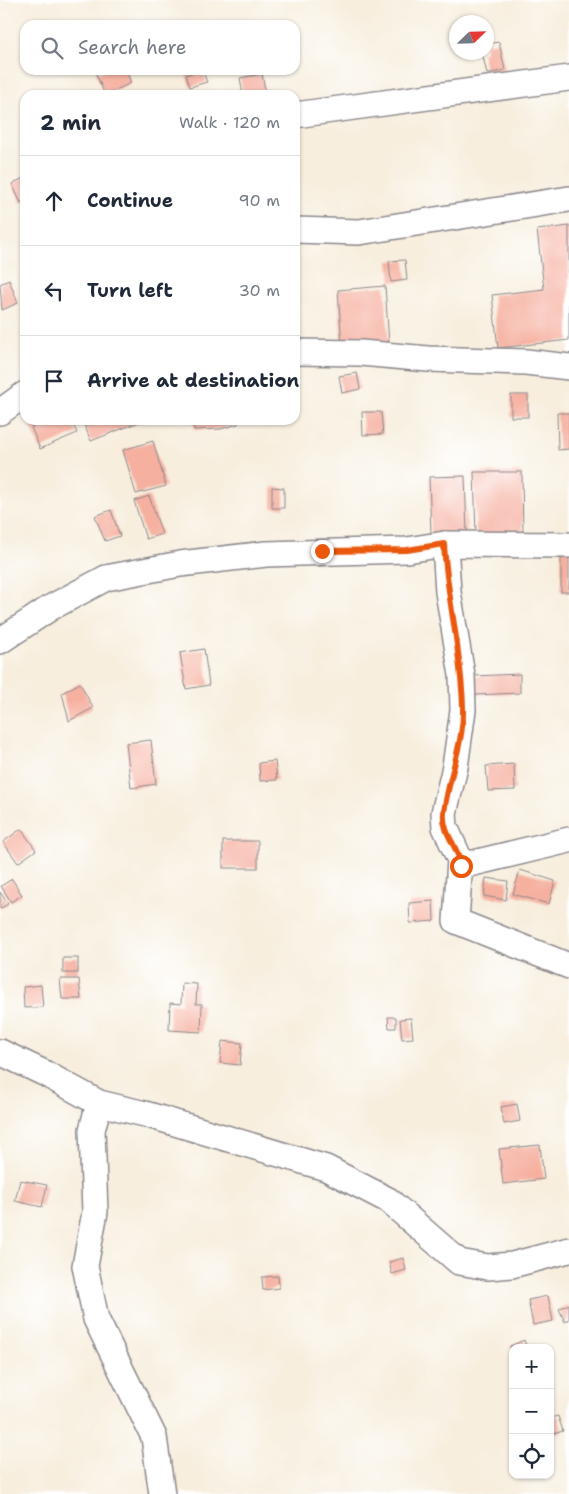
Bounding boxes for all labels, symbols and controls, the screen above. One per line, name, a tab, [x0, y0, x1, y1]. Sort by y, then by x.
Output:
north arrow	[449, 15, 494, 60]
search box	[20, 20, 300, 75]
icon: search	[38, 34, 66, 62]
text: Search here	[78, 35, 187, 60]
text: 2 min	[40, 109, 101, 137]
text: Walk · 120 m	[179, 112, 280, 133]
icon: ahead	[40, 187, 68, 215]
text: Continue	[87, 188, 173, 213]
text: 90 m	[239, 190, 280, 211]
icon: left	[40, 277, 68, 305]
text: Turn left	[87, 278, 173, 303]
text: 30 m	[239, 280, 280, 301]
icon: arrive	[40, 367, 68, 395]
text: Arrive at destination	[87, 368, 299, 393]
route end	[311, 540, 334, 563]
route start	[450, 855, 473, 878]
map controls	[509, 1344, 554, 1479]
button: +	[509, 1344, 554, 1389]
button: −	[509, 1389, 554, 1434]
button: locate	[509, 1434, 554, 1479]

